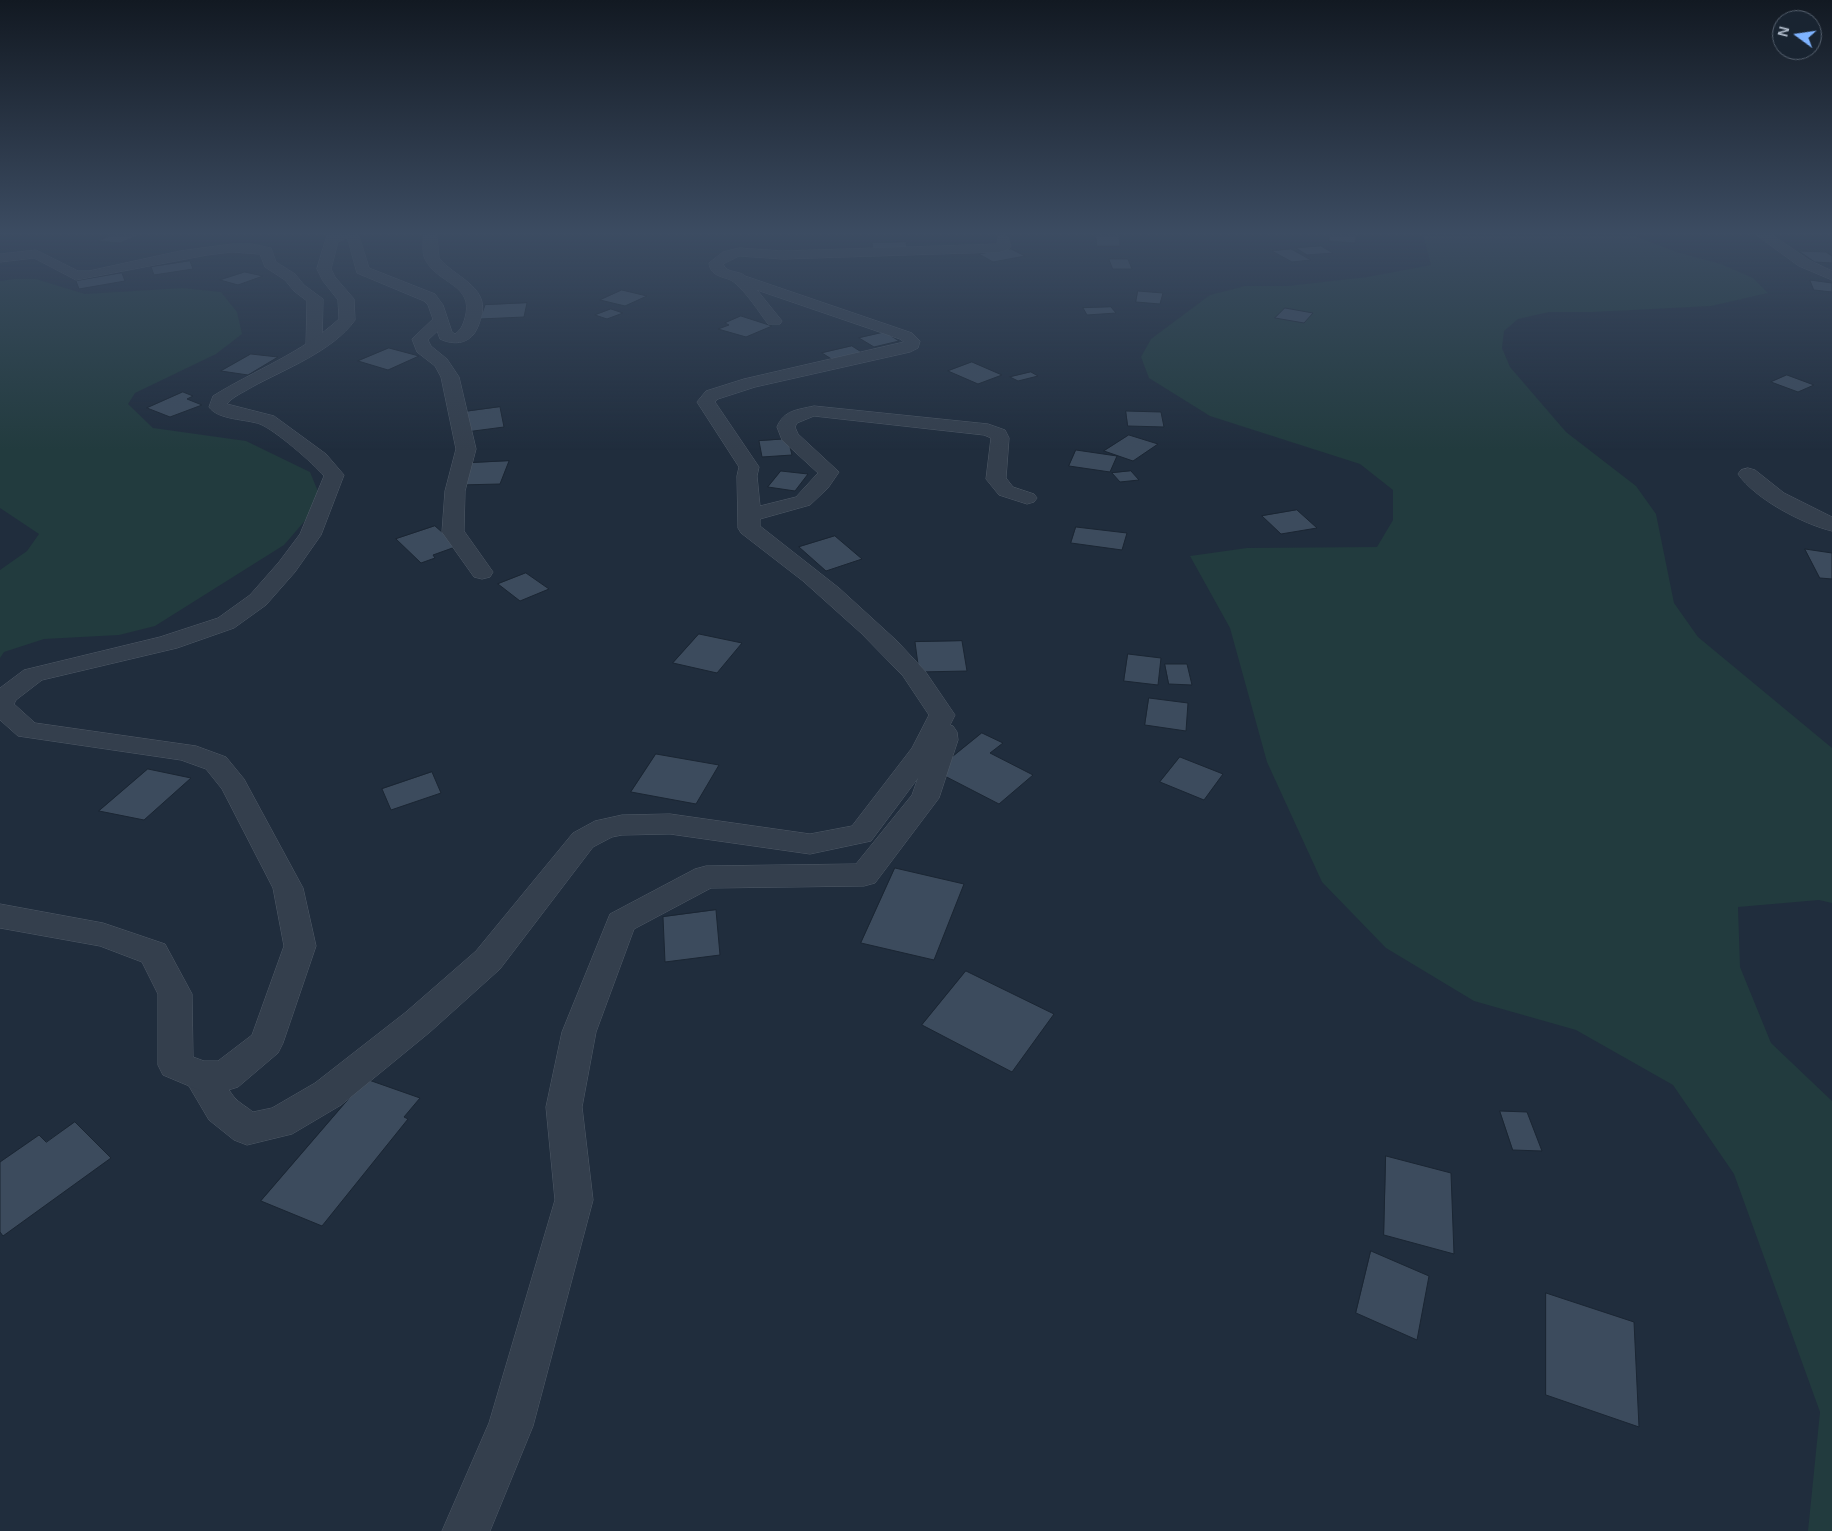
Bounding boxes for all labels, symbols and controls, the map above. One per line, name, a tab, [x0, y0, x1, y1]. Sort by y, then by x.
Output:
north arrow	[1772, 10, 1822, 60]
text: N	[1774, 25, 1792, 38]

